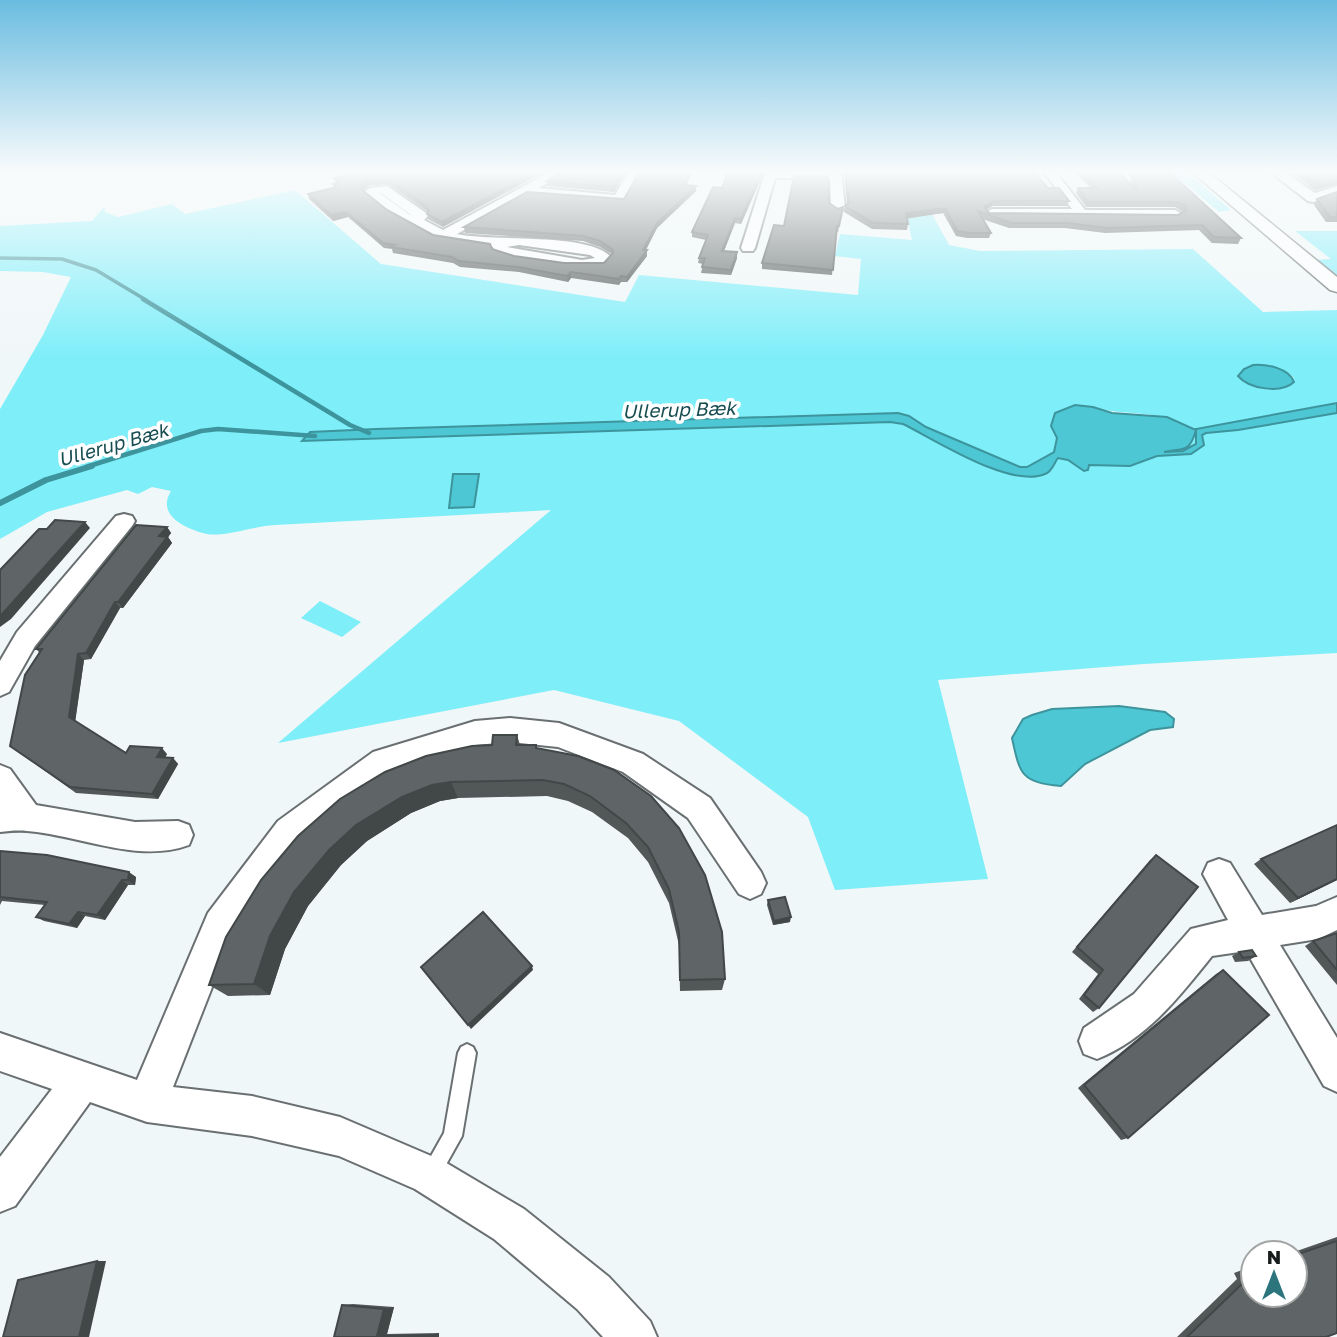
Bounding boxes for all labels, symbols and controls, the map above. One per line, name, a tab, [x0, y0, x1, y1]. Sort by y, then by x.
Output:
water label: Ullerup Bæk	[622, 395, 738, 422]
water label: Ullerup Bæk	[55, 417, 173, 471]
north arrow	[1239, 1239, 1309, 1309]
text: N	[1267, 1245, 1281, 1268]

